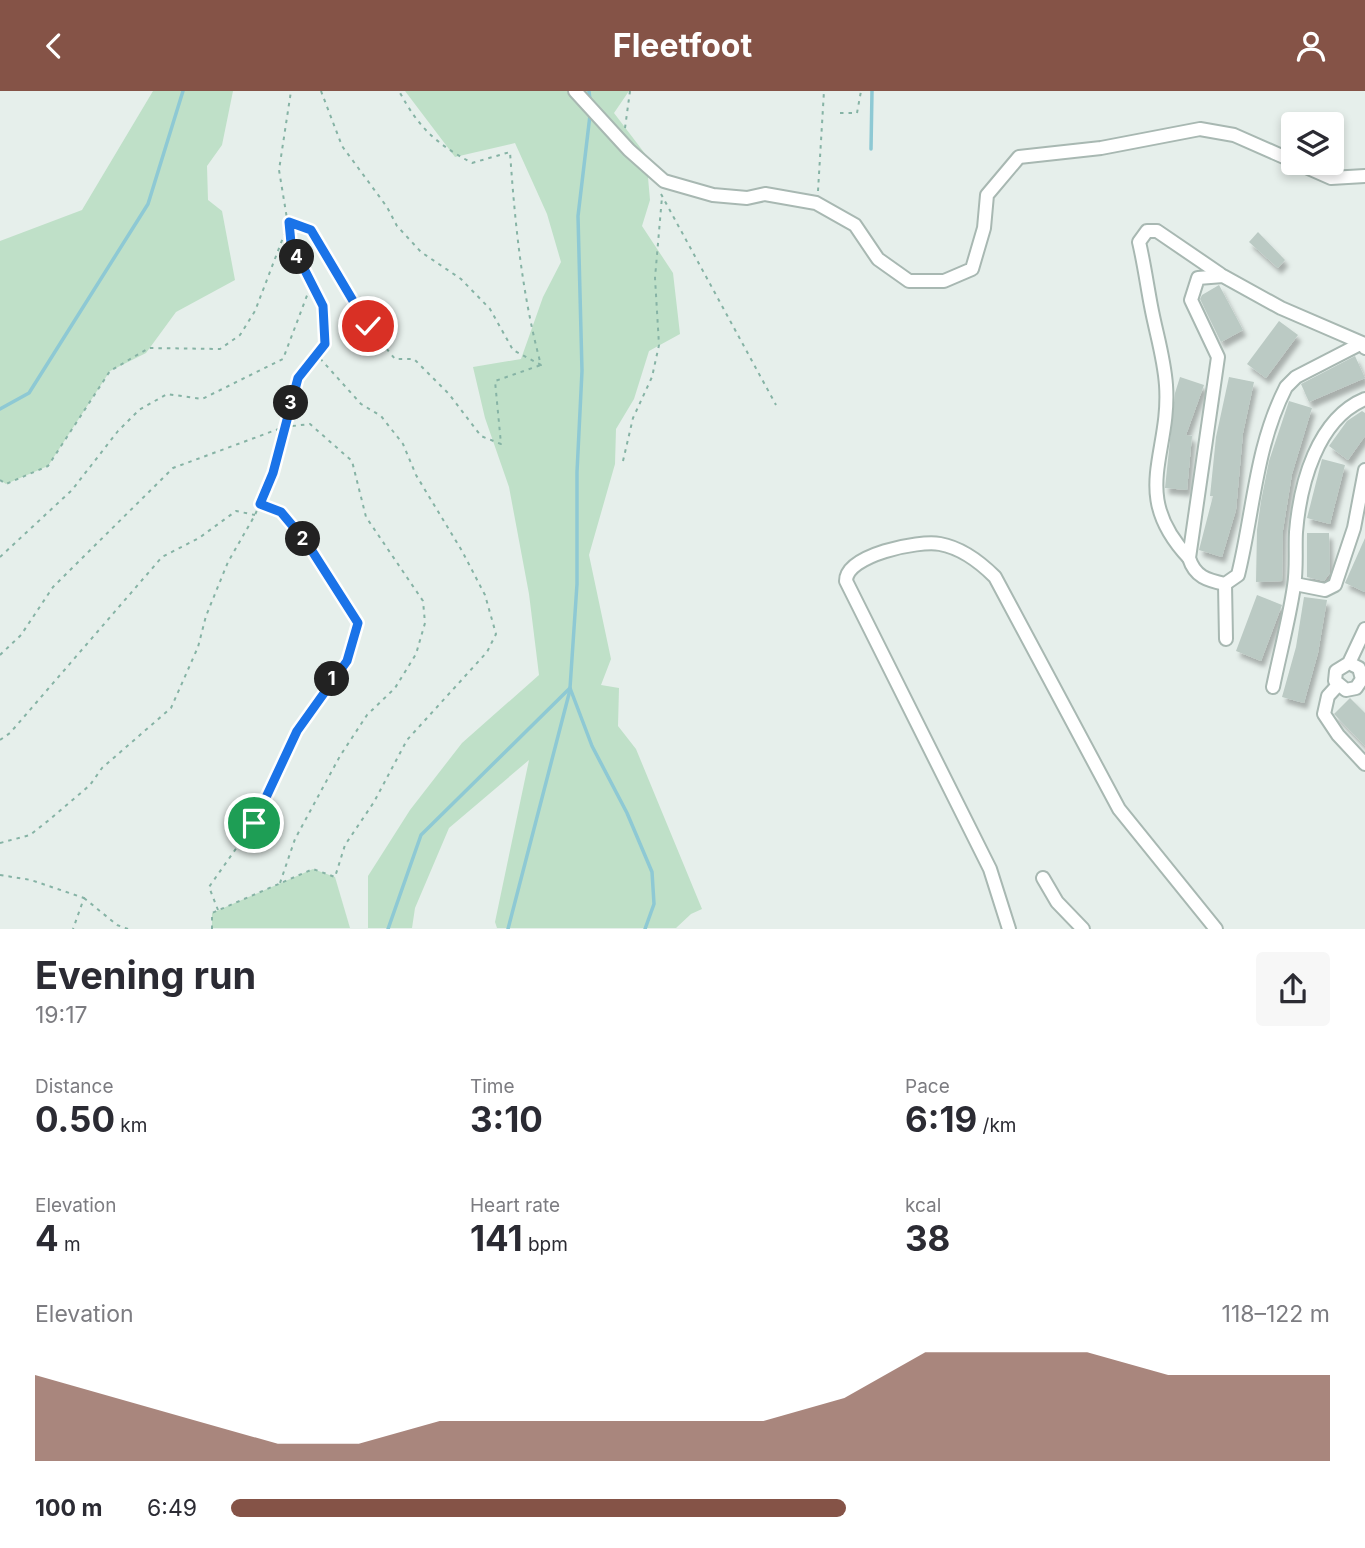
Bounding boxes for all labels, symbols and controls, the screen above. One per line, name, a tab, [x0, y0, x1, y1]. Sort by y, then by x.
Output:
text: Fleetfoot	[613, 26, 752, 65]
icon: back	[35, 27, 73, 65]
icon: person	[1292, 27, 1330, 65]
map controls	[1281, 112, 1344, 175]
button: layers	[1281, 112, 1344, 175]
pin: 4	[280, 239, 314, 275]
text: 4	[290, 245, 303, 268]
pin	[338, 296, 398, 356]
icon: check	[349, 307, 387, 345]
pin: 3	[274, 385, 308, 421]
text: 3	[284, 391, 297, 414]
pin: 2	[286, 521, 320, 557]
text: 2	[297, 527, 308, 550]
pin: 1	[314, 661, 350, 697]
text: 1	[327, 667, 336, 690]
pin	[224, 793, 284, 853]
icon: arrive	[235, 804, 273, 842]
text: Evening run	[35, 952, 256, 998]
button: share	[1256, 952, 1330, 1026]
text: 19:17	[35, 1001, 88, 1029]
text: Distance	[35, 1075, 113, 1098]
text: Time	[470, 1075, 515, 1098]
text: Pace	[905, 1075, 950, 1098]
text: 0.50	[35, 1098, 115, 1140]
text: 3:10	[470, 1098, 543, 1140]
text: 6:19	[905, 1098, 977, 1140]
text: km	[115, 1114, 147, 1137]
text: /km	[977, 1114, 1017, 1137]
text: Elevation	[35, 1194, 116, 1217]
text: Heart rate	[470, 1194, 560, 1217]
text: kcal	[905, 1194, 941, 1217]
text: 4	[35, 1217, 59, 1259]
text: 141	[470, 1217, 523, 1259]
text: 38	[905, 1217, 950, 1259]
text: m	[59, 1233, 81, 1256]
text: bpm	[523, 1233, 568, 1256]
text: Elevation	[35, 1300, 134, 1328]
text: 118–122 m	[1222, 1300, 1330, 1328]
text: 100 m	[35, 1494, 102, 1522]
text: 6:49	[147, 1494, 197, 1522]

